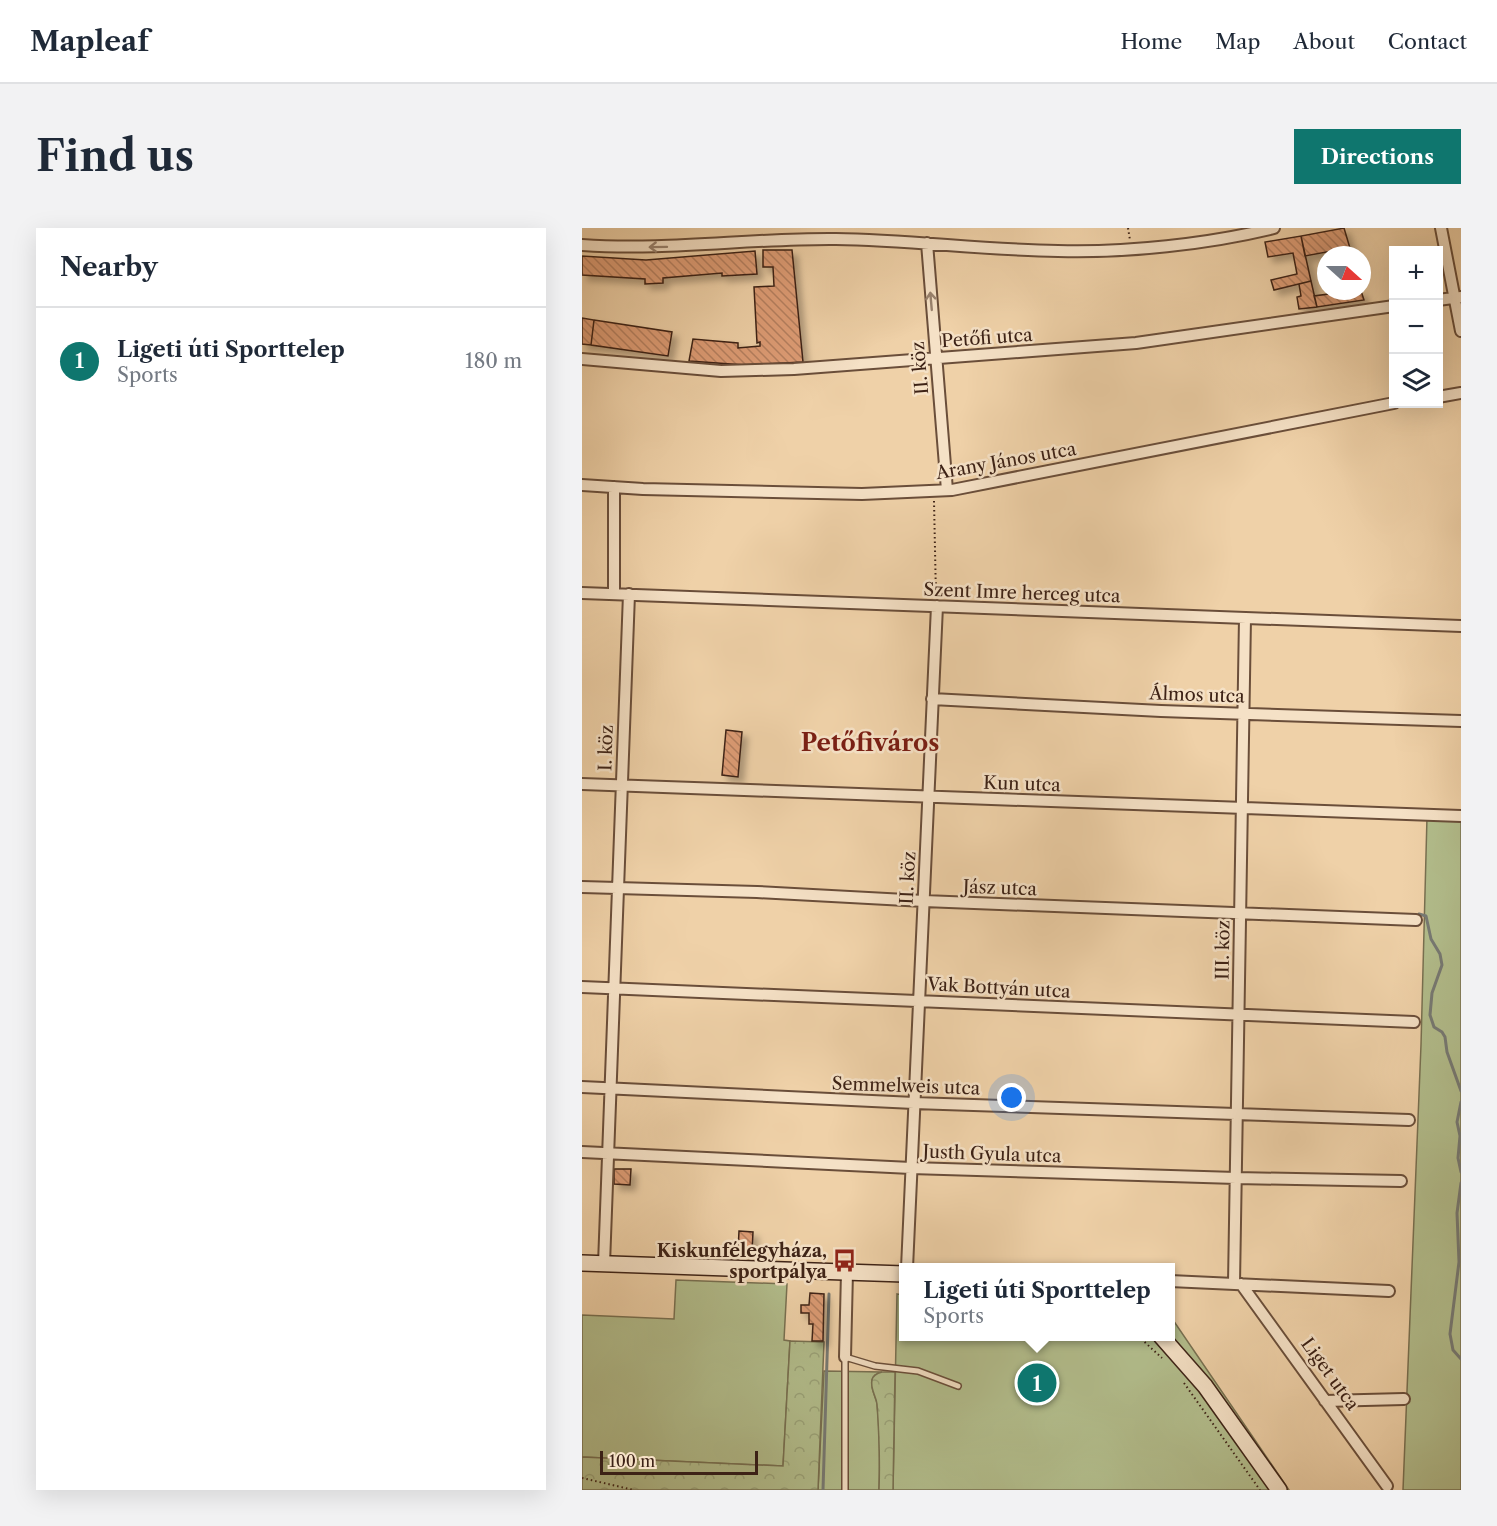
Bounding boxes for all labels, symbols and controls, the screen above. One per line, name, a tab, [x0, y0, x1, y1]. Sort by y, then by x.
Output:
text: Mapleaf	[30, 24, 149, 58]
text: Home	[1121, 29, 1182, 54]
text: Map	[1215, 29, 1260, 54]
text: About	[1293, 29, 1355, 54]
text: Contact	[1388, 29, 1467, 54]
button: Directions	[1294, 129, 1461, 184]
text: Find us	[36, 130, 194, 182]
one-way arrow	[649, 241, 669, 253]
north arrow	[1317, 246, 1371, 300]
map controls	[1389, 246, 1443, 408]
button: +	[1389, 246, 1443, 300]
text: Nearby	[60, 251, 158, 283]
one-way arrow	[925, 291, 936, 311]
button: −	[1389, 300, 1443, 354]
street label: Petőfi utca	[941, 324, 1034, 352]
text: Ligeti úti Sporttelep	[117, 336, 345, 363]
street label: II. köz	[907, 341, 933, 395]
text: 1	[75, 349, 84, 373]
text: 180 m	[465, 349, 522, 373]
button: layers	[1389, 354, 1443, 408]
text: Sports	[117, 363, 178, 387]
street label: Arany János utca	[933, 438, 1079, 484]
street label: Szent Imre herceg utca	[923, 579, 1121, 607]
street label: Álmos utca	[1148, 681, 1246, 708]
street label: I. köz	[594, 724, 618, 772]
district label: Petőfiváros	[801, 728, 939, 757]
street label: Kun utca	[983, 772, 1062, 796]
street label: II. köz	[896, 851, 920, 905]
street label: Jász utca	[960, 876, 1038, 900]
street label: III. köz	[1211, 920, 1235, 980]
street label: Vak Bottyán utca	[926, 973, 1072, 1003]
street label: Semmelweis utca	[831, 1072, 981, 1100]
your location	[997, 1083, 1026, 1112]
street label: Justh Gyula utca	[919, 1140, 1062, 1167]
place label: Kiskunfélegyháza, sportpálya	[657, 1240, 828, 1283]
bus stop icon: Kiskunfélegyháza, sportpálya	[832, 1248, 858, 1274]
popup	[899, 1263, 1175, 1341]
text: Ligeti úti Sporttelep	[923, 1277, 1151, 1304]
text: Sports	[923, 1304, 984, 1328]
street label: Liget utca	[1296, 1333, 1364, 1415]
pin: 1	[1018, 1360, 1056, 1406]
scale bar	[600, 1448, 758, 1476]
text: 100 m	[609, 1451, 655, 1471]

